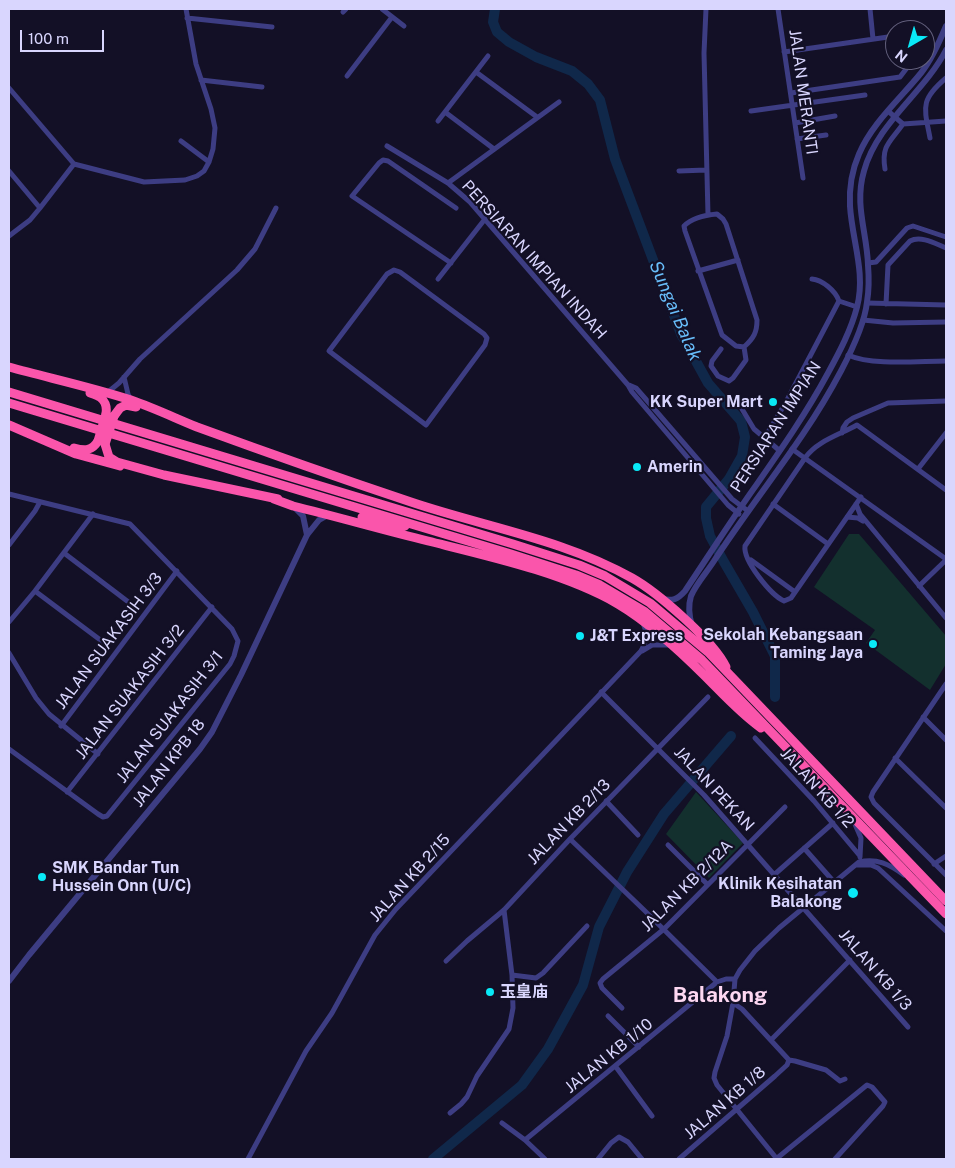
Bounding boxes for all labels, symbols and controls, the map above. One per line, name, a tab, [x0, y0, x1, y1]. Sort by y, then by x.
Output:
scale bar	[22, 20, 106, 52]
north arrow	[885, 20, 935, 70]
street label: JALAN MERANTI	[785, 28, 821, 156]
text: 100 m	[28, 30, 69, 47]
text: N	[892, 46, 911, 66]
street label: PERSIARAN IMPIAN INDAH	[458, 177, 610, 343]
water label: Sungai Balak	[644, 258, 706, 364]
street label: PERSIARAN IMPIAN	[726, 358, 826, 496]
place label: KK Super Mart	[650, 392, 763, 412]
marker: KK Super Mart	[767, 396, 779, 408]
place label: Amerin	[647, 457, 703, 477]
marker: Amerin	[631, 461, 643, 473]
street label: JALAN SUAKASIH 3/3	[51, 569, 167, 713]
street label: JALAN SUAKASIH 3/2	[72, 621, 188, 763]
place label: Sekolah Kebangsaan Taming Jaya	[703, 625, 863, 663]
place label: J&T Express	[590, 626, 683, 646]
marker: J&T Express	[574, 630, 586, 642]
marker: Sekolah Kebangsaan Taming Jaya	[867, 638, 879, 650]
street label: JALAN SUAKASIH 3/1	[112, 647, 228, 787]
street label: JALAN KPB 18	[129, 715, 209, 811]
street label: JALAN PEKAN	[670, 743, 758, 835]
street label: JALAN KB 1/2	[776, 744, 858, 832]
street label: JALAN KB 2/13	[524, 775, 614, 869]
street label: JALAN KB 2/15	[366, 830, 454, 926]
street label: JALAN KB 2/12A	[637, 836, 737, 936]
place label: SMK Bandar Tun Hussein Onn (U/C)	[52, 858, 192, 896]
marker: SMK Bandar Tun Hussein Onn (U/C)	[36, 871, 48, 883]
place label: Klinik Kesihatan Balakong	[718, 874, 842, 912]
marker: Klinik Kesihatan Balakong	[846, 886, 860, 900]
street label: JALAN KB 1/3	[834, 925, 916, 1015]
place label: 玉皇庙	[500, 982, 548, 1002]
district label: Balakong	[673, 983, 767, 1009]
marker: 玉皇庙	[484, 986, 496, 998]
street label: JALAN KB 1/10	[561, 1015, 657, 1097]
street label: JALAN KB 1/8	[680, 1062, 770, 1144]

